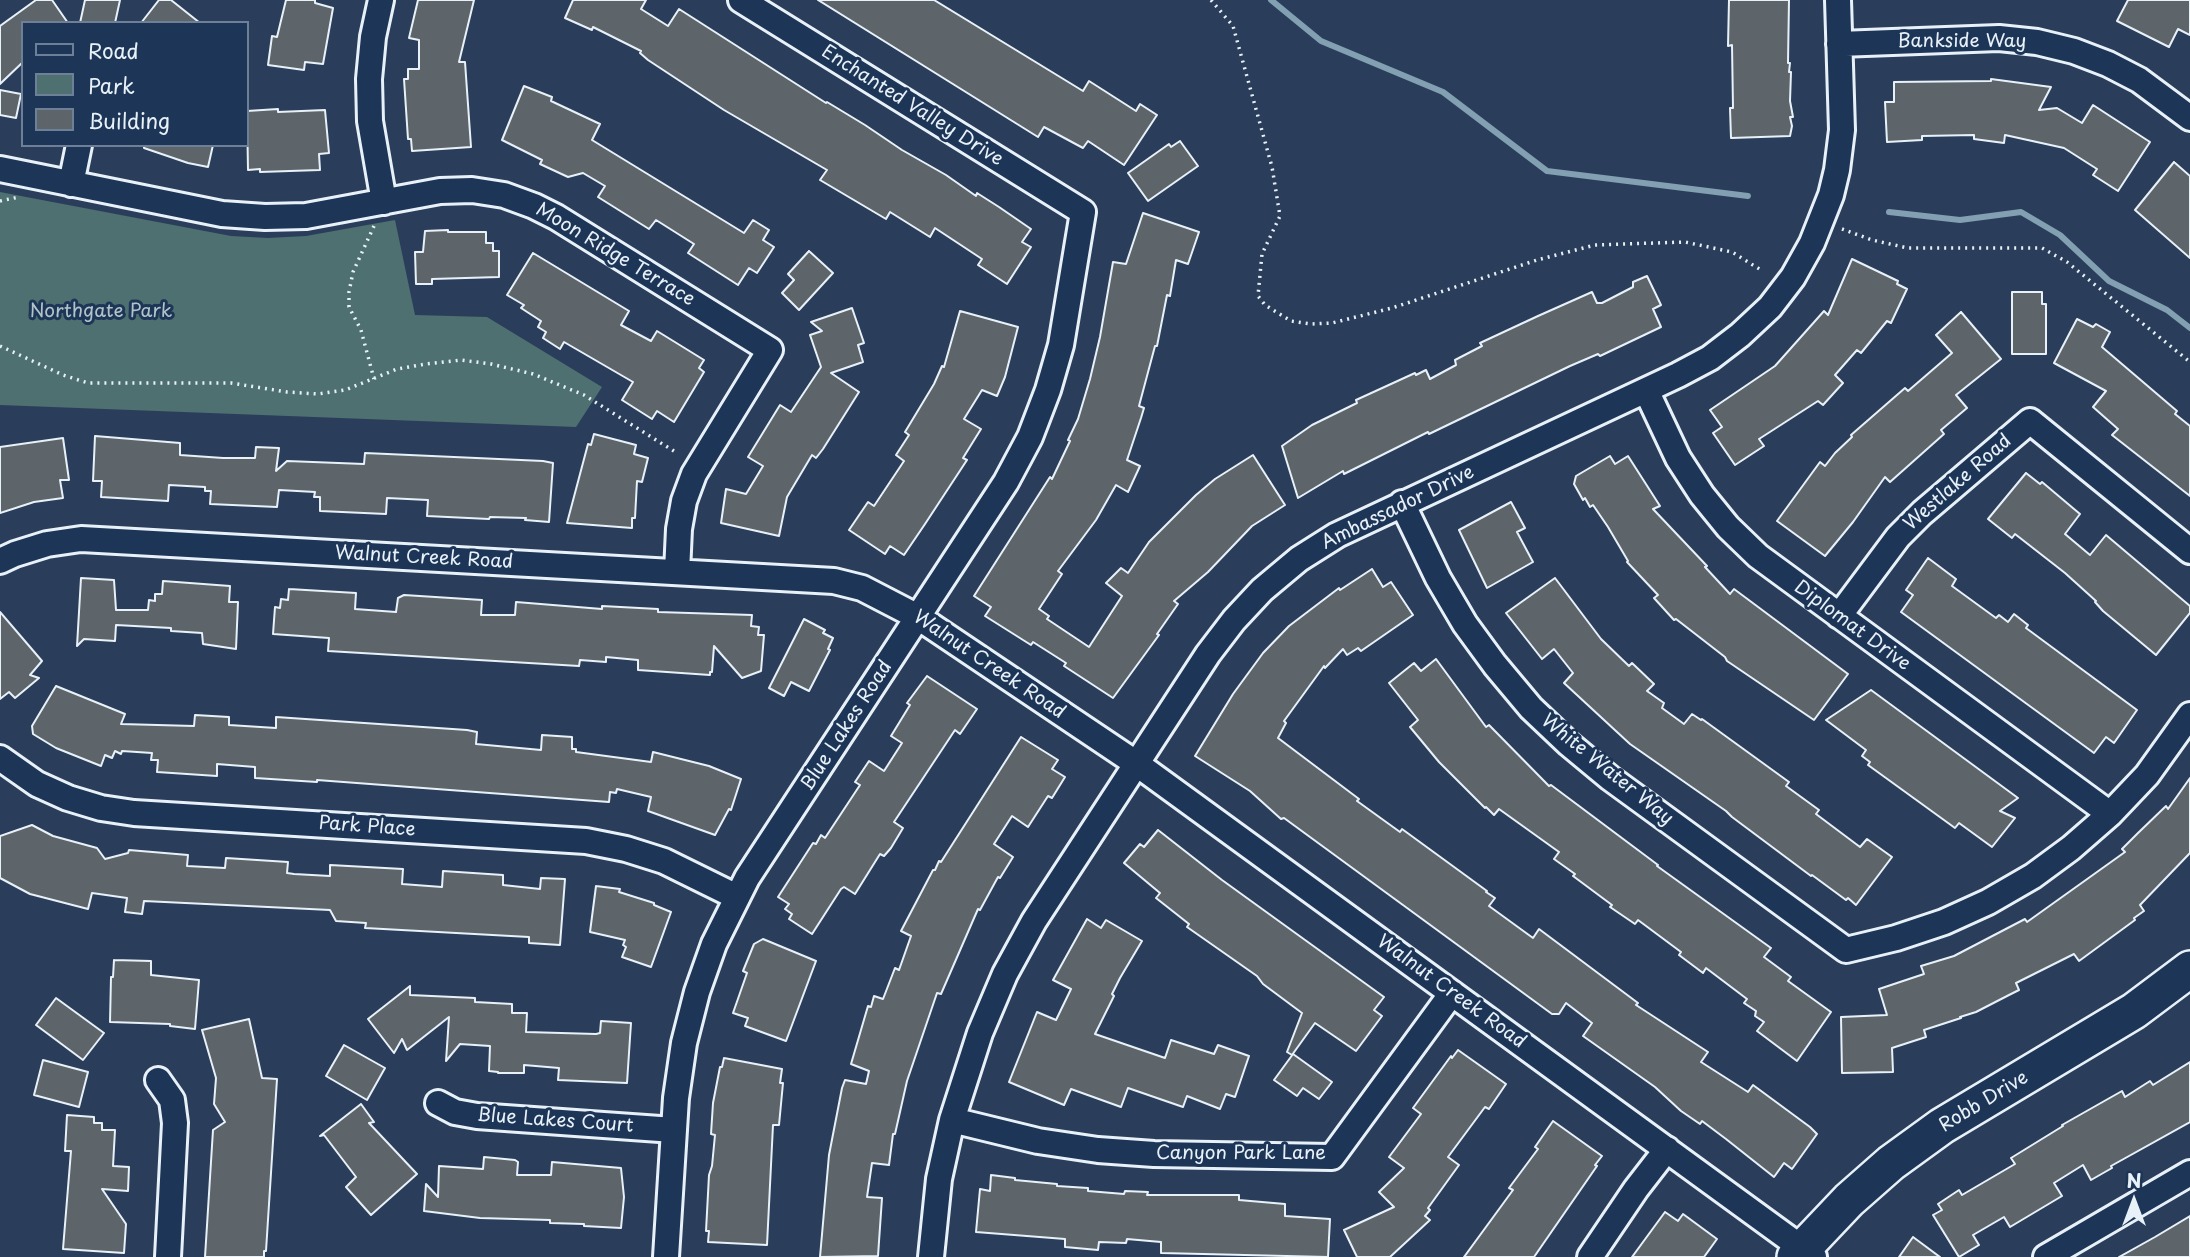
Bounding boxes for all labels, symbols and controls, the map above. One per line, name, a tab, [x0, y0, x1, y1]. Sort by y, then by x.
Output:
legend	[21, 21, 248, 147]
street label: Bankside Way	[1898, 31, 2026, 53]
text: Road	[88, 34, 139, 66]
street label: Enchanted Valley Drive	[817, 41, 1007, 171]
text: Park	[88, 69, 135, 101]
text: Building	[88, 104, 170, 136]
street label: Moon Ridge Terrace	[531, 198, 699, 312]
park label: Northgate Park	[30, 301, 172, 323]
street label: Westlake Road	[1899, 430, 2017, 536]
street label: Ambassador Drive	[1318, 461, 1478, 555]
street label: Walnut Creek Road	[334, 542, 514, 574]
street label: Diplomat Drive	[1789, 576, 1915, 676]
street label: Walnut Creek Road	[909, 606, 1069, 724]
street label: Blue Lakes Road	[796, 657, 898, 795]
street label: White Water Way	[1536, 710, 1678, 830]
street label: Park Place	[318, 812, 416, 842]
street label: Walnut Creek Road	[1372, 930, 1530, 1054]
street label: Robb Drive	[1935, 1067, 2033, 1137]
street label: Blue Lakes Court	[476, 1104, 634, 1138]
street label: Canyon Park Lane	[1156, 1143, 1326, 1165]
north arrow	[2099, 1166, 2169, 1236]
text: N	[2126, 1166, 2142, 1194]

